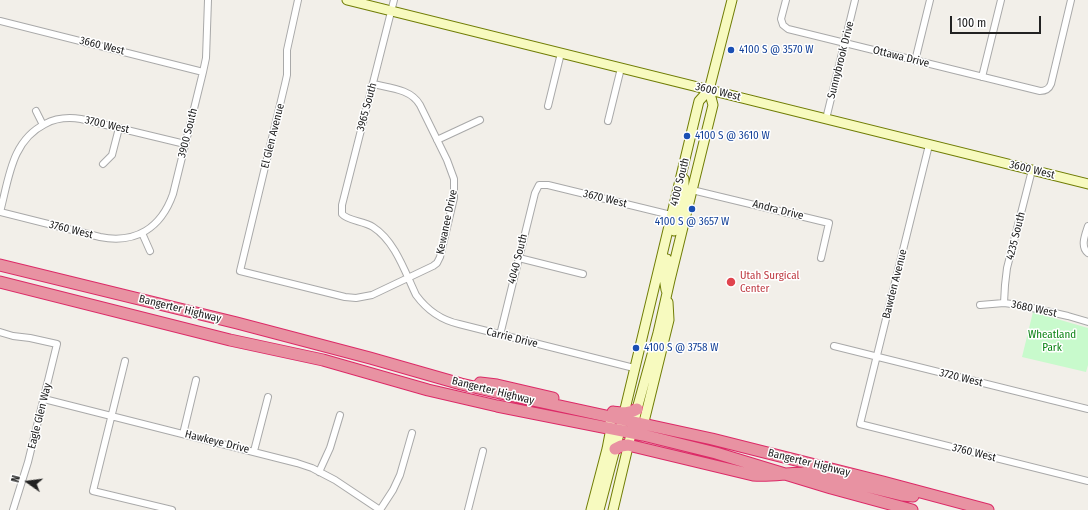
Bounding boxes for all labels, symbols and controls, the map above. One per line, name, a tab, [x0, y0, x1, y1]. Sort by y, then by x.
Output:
scale bar	[952, 8, 1043, 34]
text: 100 m	[957, 16, 986, 30]
street label: Sunnybrook Drive	[825, 20, 857, 100]
street label: 3660 West	[78, 34, 126, 58]
place label: 4100 S @ 3570 W	[739, 43, 814, 57]
street label: Ottawa Drive	[871, 44, 931, 70]
marker: 4100 S @ 3570 W	[726, 45, 736, 55]
street label: 3600 West	[694, 80, 742, 104]
street label: 3965 South	[354, 81, 380, 133]
street label: El Glen Avenue	[259, 102, 287, 170]
street label: 3900 South	[175, 107, 201, 159]
street label: 3700 West	[84, 113, 130, 137]
place label: 4100 S @ 3610 W	[695, 129, 770, 143]
marker: 4100 S @ 3610 W	[682, 131, 692, 141]
street label: 4100 South	[668, 156, 692, 208]
street label: 3600 West	[1008, 158, 1056, 182]
street label: 3670 West	[582, 187, 628, 211]
street label: Kewanee Drive	[434, 188, 460, 256]
street label: Andra Drive	[751, 197, 805, 223]
marker: 4100 S @ 3657 W	[687, 204, 697, 214]
street label: 4235 South	[1004, 211, 1028, 261]
place label: 4100 S @ 3657 W	[655, 215, 729, 229]
street label: 3760 West	[48, 218, 94, 242]
street label: 4040 South	[505, 233, 531, 285]
street label: Bawden Avenue	[880, 248, 910, 320]
place label: Utah Surgical Center	[740, 269, 799, 295]
marker: Utah Surgical Center	[725, 276, 737, 288]
street label: Bangerter Highway	[137, 292, 223, 326]
street label: 3680 West	[1010, 298, 1058, 320]
street label: Carrie Drive	[485, 325, 539, 351]
park label: Wheatland Park	[1028, 328, 1076, 354]
place label: 4100 S @ 3758 W	[644, 341, 718, 355]
marker: 4100 S @ 3758 W	[631, 343, 641, 353]
street label: 3720 West	[938, 366, 984, 390]
street label: Bangerter Highway	[450, 374, 536, 408]
street label: Eagle Glen Way	[25, 382, 55, 450]
street label: Hawkeye Drive	[183, 428, 251, 456]
street label: 3760 West	[951, 441, 997, 465]
street label: Bangerter Highway	[766, 446, 852, 480]
north arrow	[8, 462, 48, 502]
text: N	[9, 474, 23, 484]

